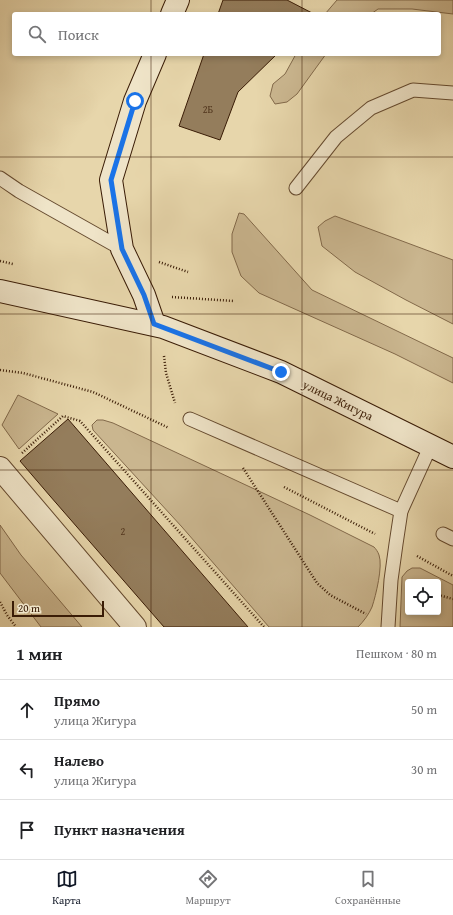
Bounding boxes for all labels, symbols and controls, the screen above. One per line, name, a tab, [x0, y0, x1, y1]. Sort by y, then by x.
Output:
search box	[12, 12, 441, 56]
icon: search	[26, 23, 48, 45]
text: Поиск	[58, 24, 99, 45]
route start	[126, 92, 144, 110]
house number: 2Б	[203, 102, 214, 117]
route end	[272, 363, 290, 381]
street label: улица Жигура	[299, 375, 376, 424]
house number: 2	[121, 524, 126, 539]
map controls	[405, 579, 441, 615]
button: locate	[405, 579, 441, 615]
scale bar	[12, 599, 104, 618]
text: 20 m	[18, 600, 40, 616]
text: 1 мин	[16, 641, 62, 666]
text: Пешком · 80 m	[356, 644, 437, 663]
text: Прямо	[54, 690, 100, 711]
icon: ahead	[16, 699, 38, 721]
text: 50 m	[411, 700, 437, 719]
text: улица Жигура	[54, 711, 137, 730]
text: Налево	[54, 750, 104, 771]
icon: left	[16, 759, 38, 781]
text: 30 m	[411, 760, 437, 779]
text: улица Жигура	[54, 771, 137, 790]
icon: arrive	[16, 819, 38, 841]
text: Пункт назначения	[54, 819, 185, 840]
tab: Карта	[52, 868, 81, 908]
tab: Маршрут	[185, 868, 230, 908]
tab: Сохранённые	[335, 868, 401, 908]

